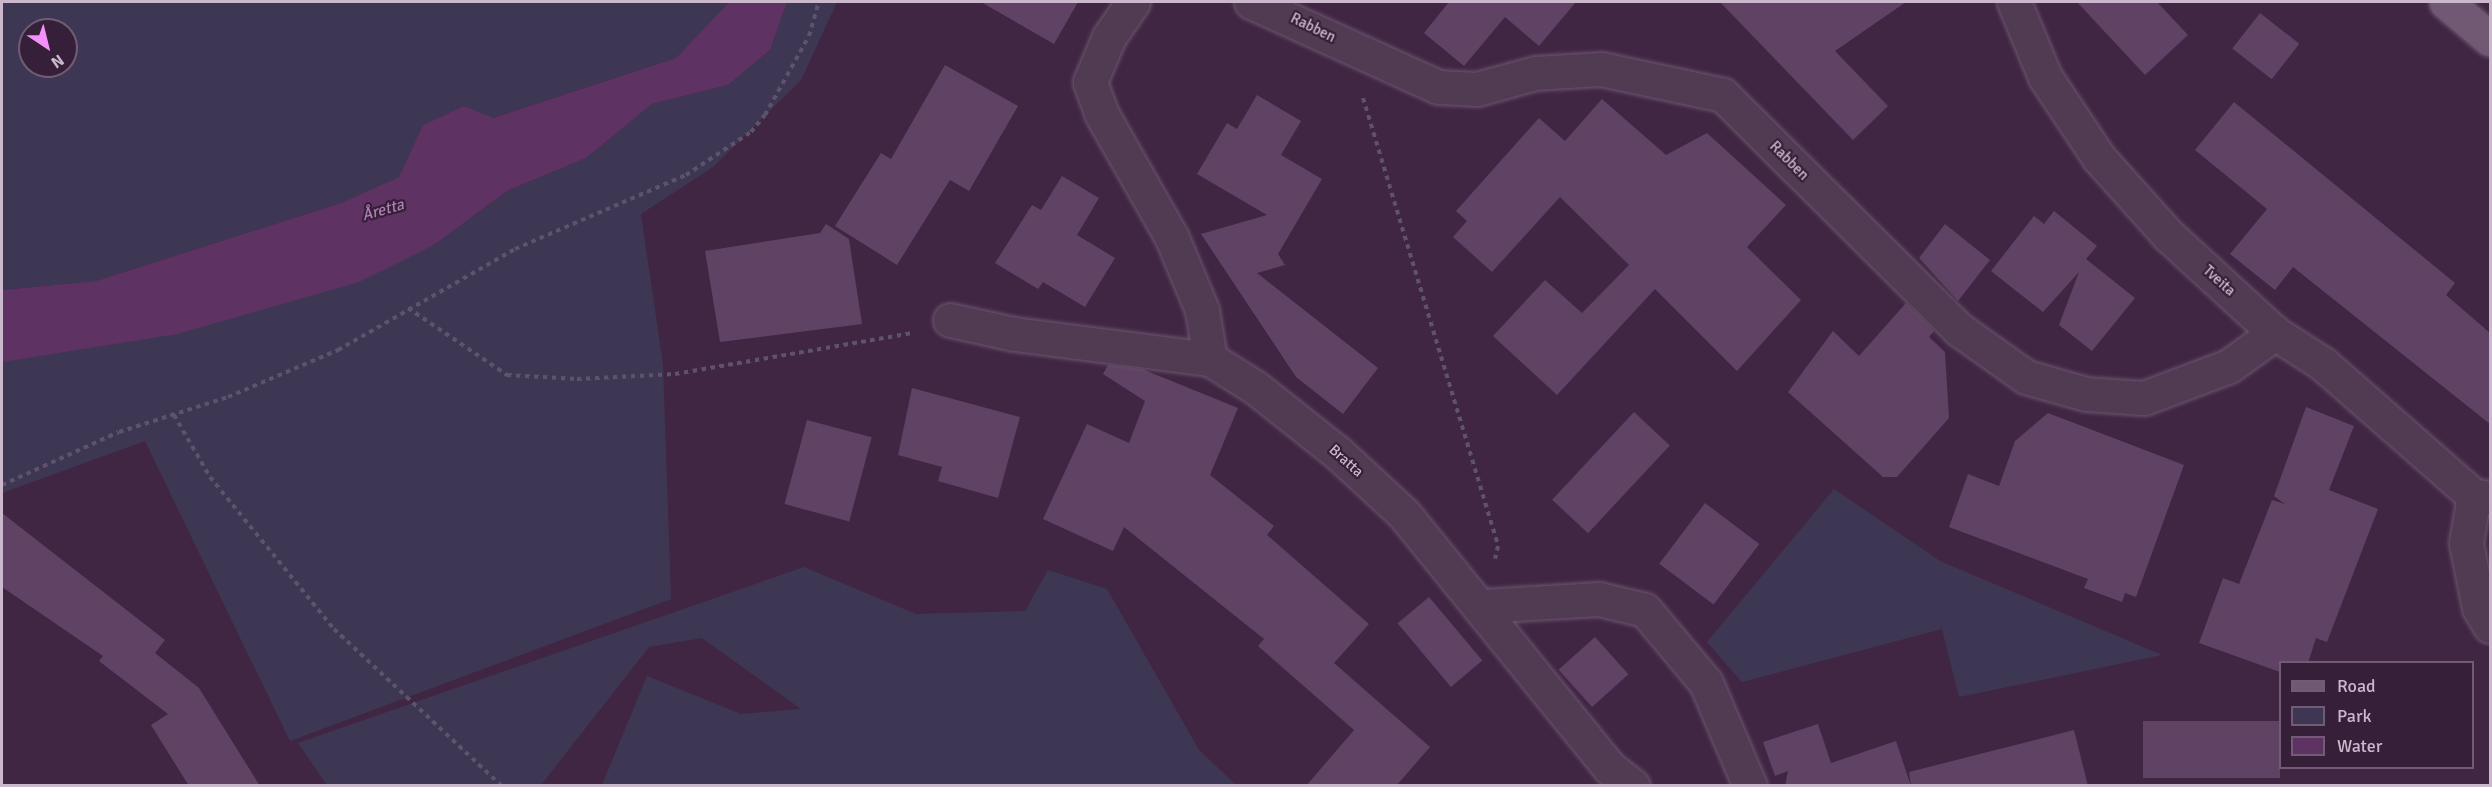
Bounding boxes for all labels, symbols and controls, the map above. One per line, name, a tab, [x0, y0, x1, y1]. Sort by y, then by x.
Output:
street label: Rabben	[1287, 9, 1339, 47]
north arrow	[18, 18, 78, 78]
text: N	[47, 50, 67, 72]
street label: Rabben	[1766, 138, 1812, 184]
water label: Åretta	[360, 195, 406, 225]
street label: Tveita	[2199, 262, 2239, 300]
street label: Bratta	[1325, 441, 1367, 481]
legend	[2279, 661, 2474, 769]
text: Road	[2337, 675, 2376, 697]
text: Park	[2337, 705, 2372, 727]
text: Water	[2337, 735, 2382, 757]

